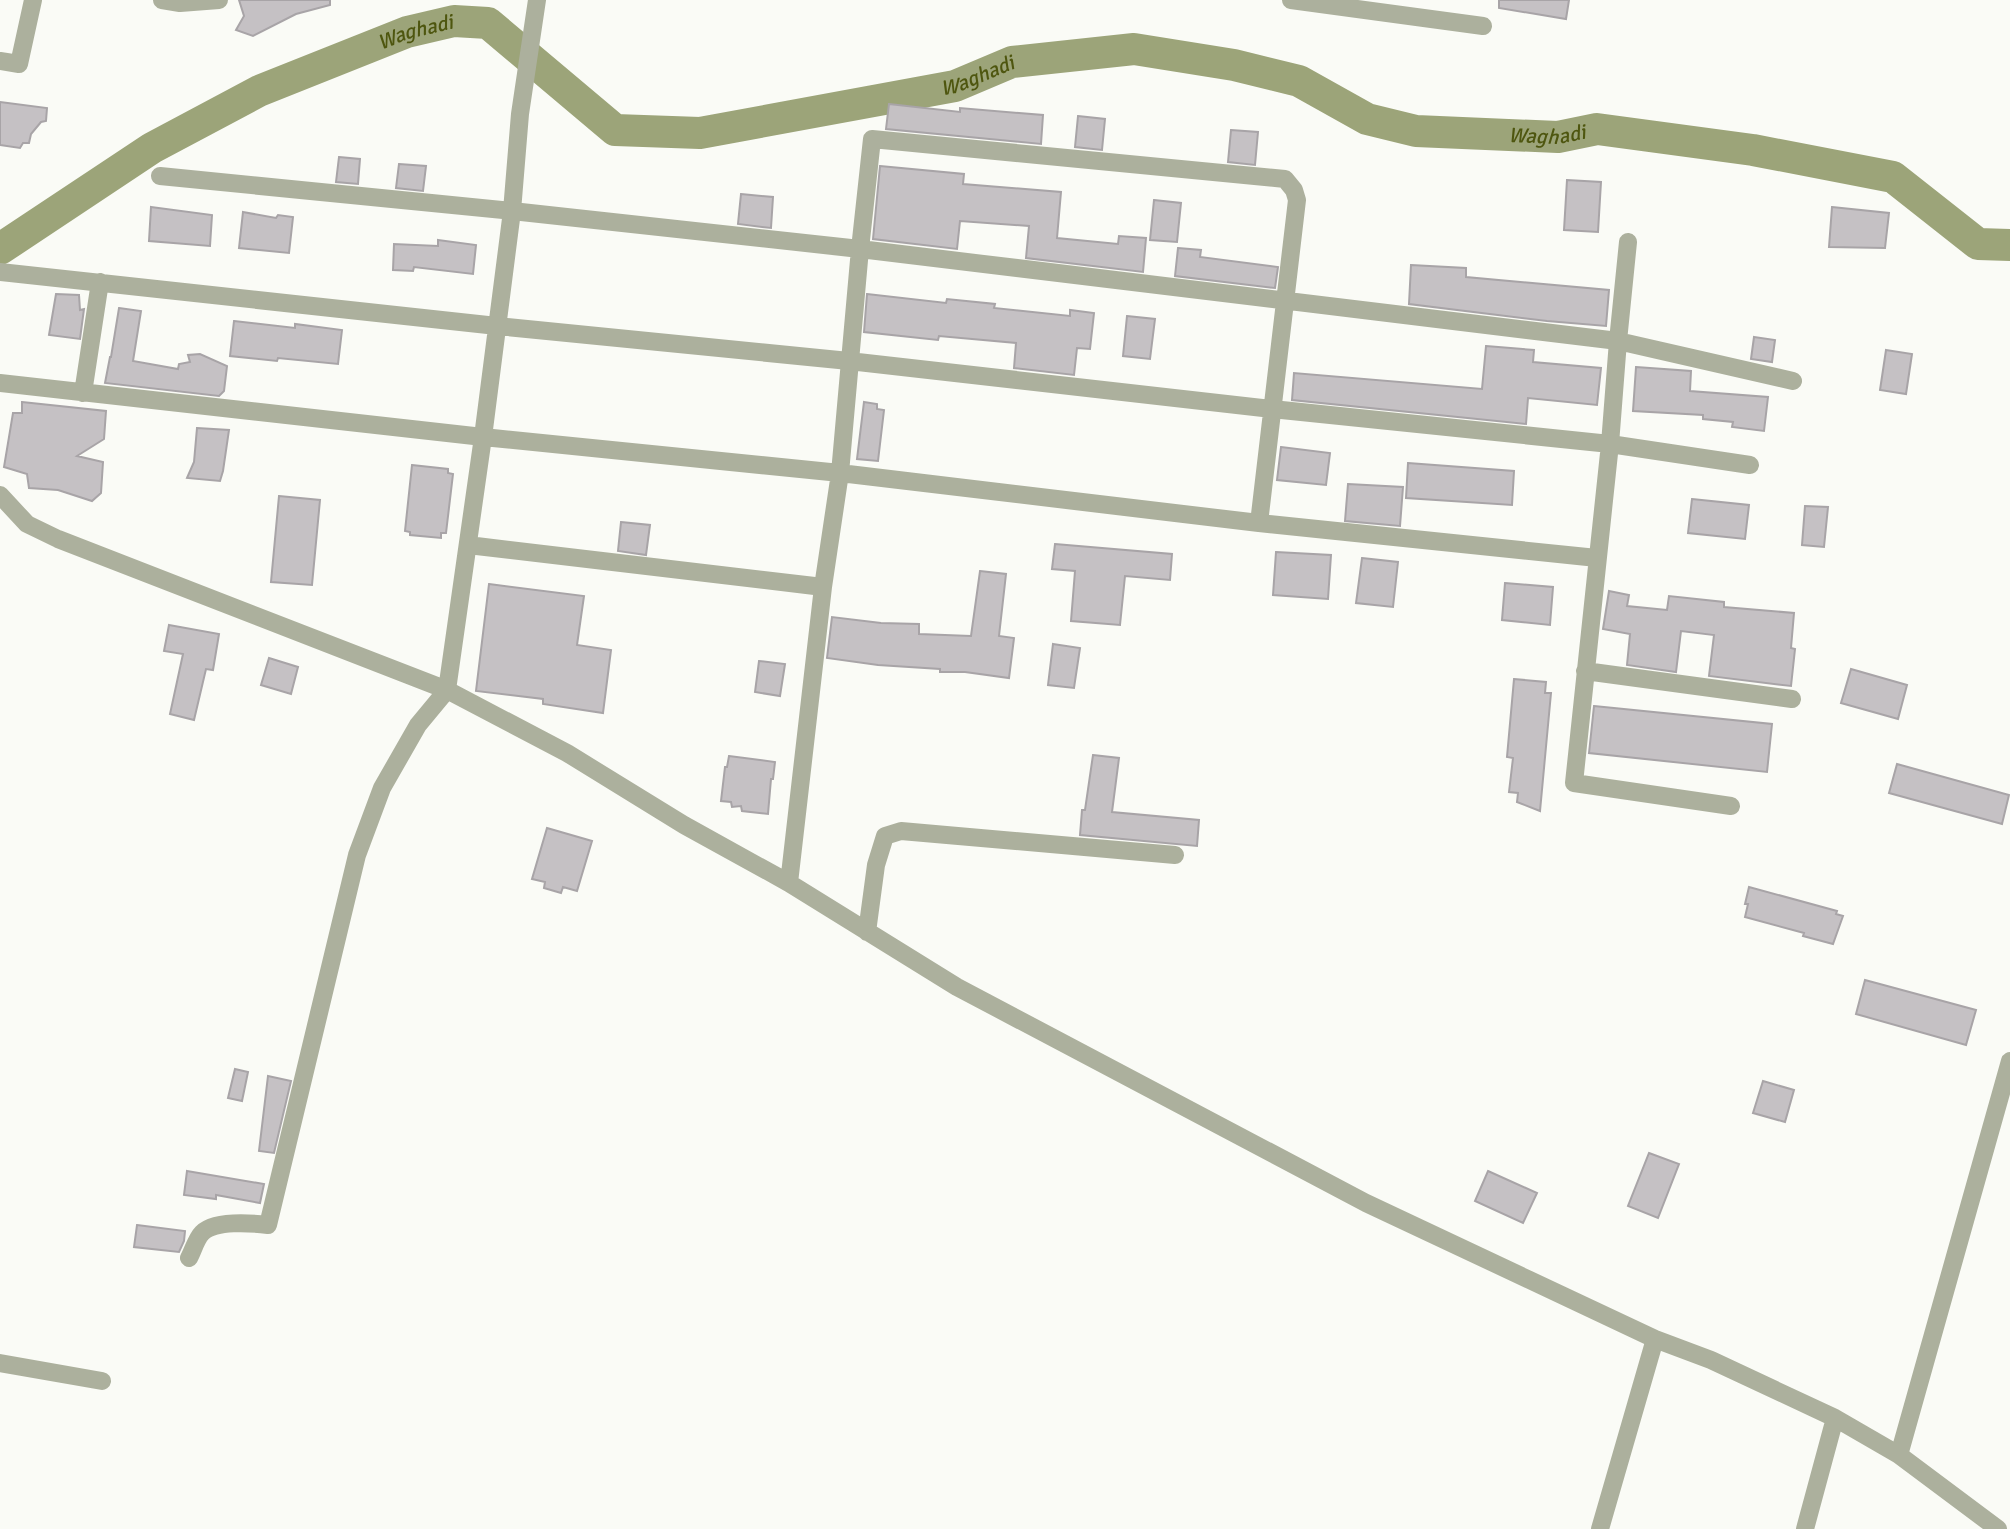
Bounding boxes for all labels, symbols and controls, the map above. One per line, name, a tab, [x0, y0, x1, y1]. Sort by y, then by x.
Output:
water label: Waghadi	[374, 8, 458, 55]
water label: Waghadi	[938, 49, 1020, 101]
water label: Waghadi	[1508, 118, 1590, 150]

